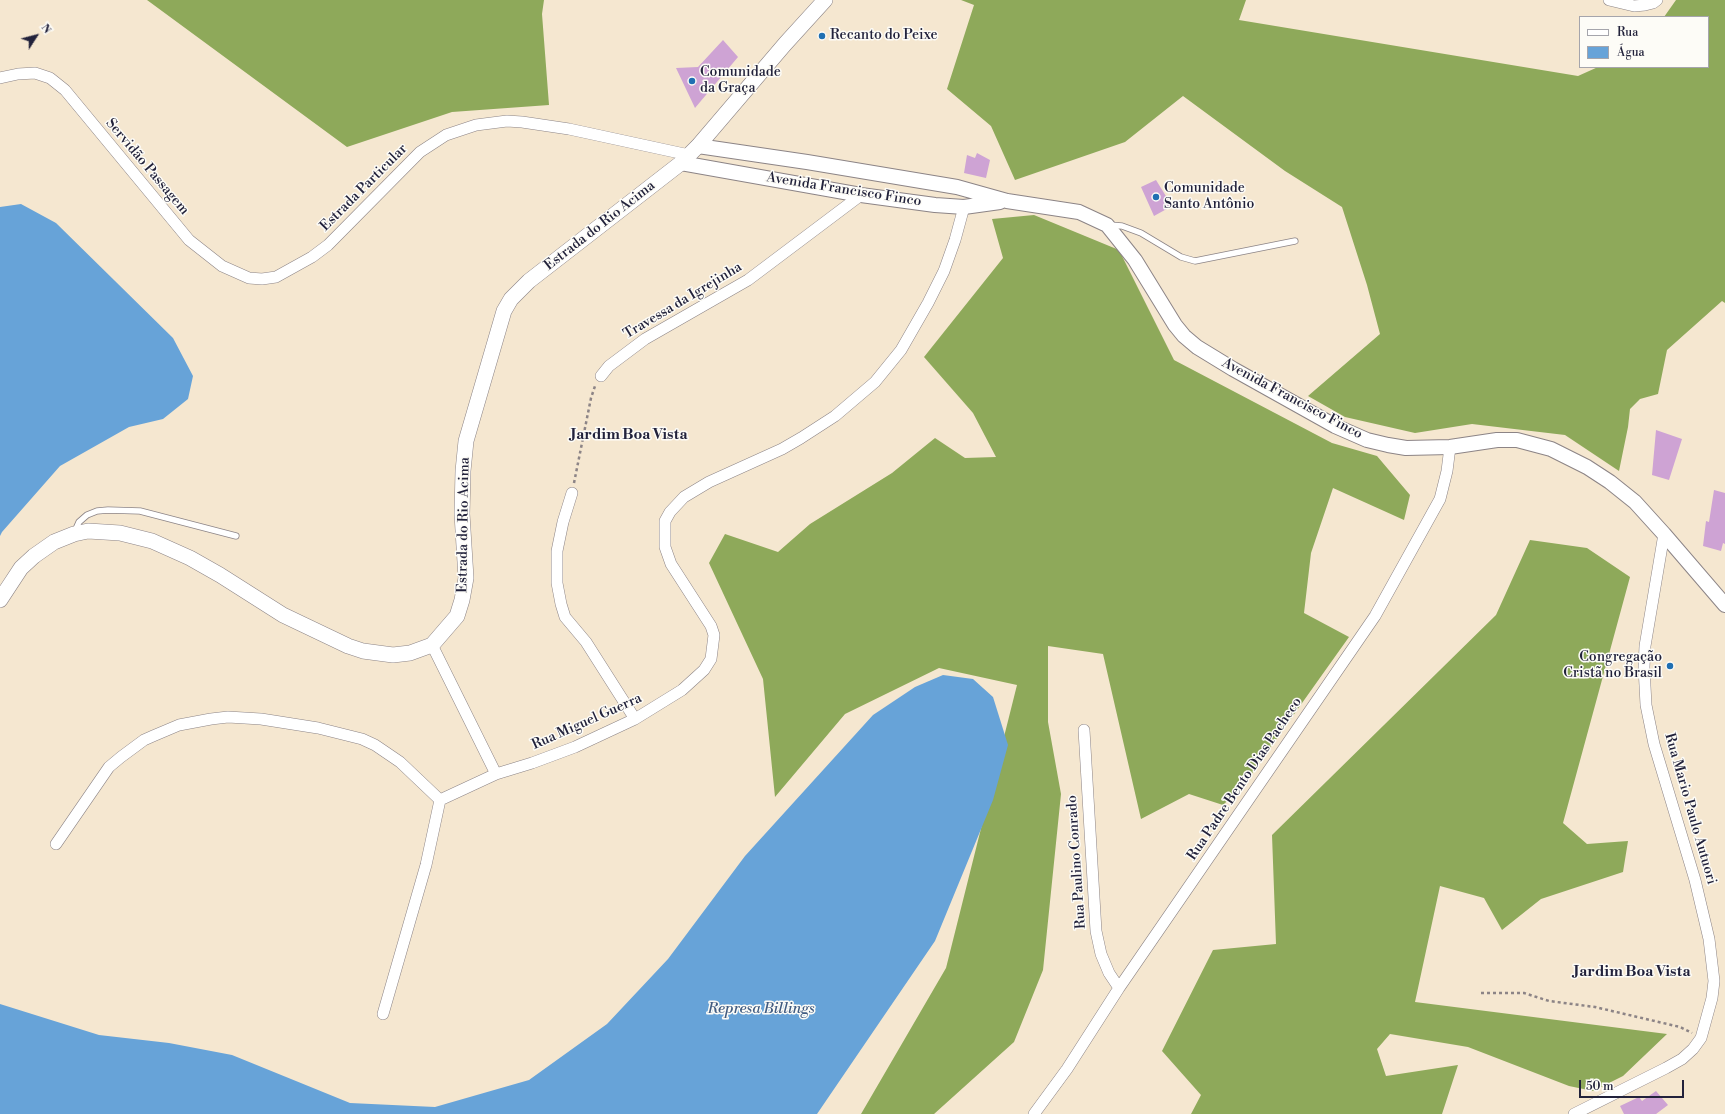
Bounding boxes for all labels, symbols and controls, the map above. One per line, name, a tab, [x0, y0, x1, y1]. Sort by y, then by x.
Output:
north arrow	[16, 16, 56, 56]
legend	[1579, 16, 1709, 68]
text: N	[37, 21, 54, 37]
text: Rua	[1617, 25, 1638, 40]
place label: Recanto do Peixe	[830, 28, 938, 44]
marker: Recanto do Peixe	[817, 31, 827, 41]
text: Água	[1617, 45, 1645, 60]
place label: Comunidade da Graça	[700, 65, 781, 98]
marker: Comunidade da Graça	[687, 76, 697, 86]
street label: Servidão Passagem	[102, 115, 192, 219]
street label: Estrada Particular	[317, 141, 411, 235]
street label: Avenida Francisco Finco	[765, 169, 923, 211]
street label: Estrada do Rio Acima	[541, 178, 659, 274]
place label: Comunidade Santo Antônio	[1164, 181, 1254, 214]
marker: Comunidade Santo Antônio	[1151, 192, 1161, 202]
street label: Travessa da Igrejinha	[621, 259, 745, 343]
street label: Avenida Francisco Finco	[1219, 355, 1365, 443]
district label: Jardim Boa Vista	[570, 426, 688, 444]
street label: Estrada do Rio Acima	[454, 457, 474, 593]
place label: Congregação Cristã no Brasil	[1563, 650, 1662, 682]
marker: Congregação Cristã no Brasil	[1665, 661, 1675, 671]
street label: Rua Miguel Guerra	[529, 690, 645, 754]
street label: Rua Padre Bento Dias Pacheco	[1184, 694, 1306, 864]
street label: Rua Mario Paulo Autuori	[1660, 731, 1720, 887]
street label: Rua Paulino Conrado	[1064, 795, 1090, 929]
district label: Jardim Boa Vista	[1573, 963, 1691, 981]
water label: Represa Billings	[707, 1000, 815, 1018]
scale bar	[1581, 1072, 1686, 1098]
text: 50 m	[1586, 1079, 1614, 1094]

